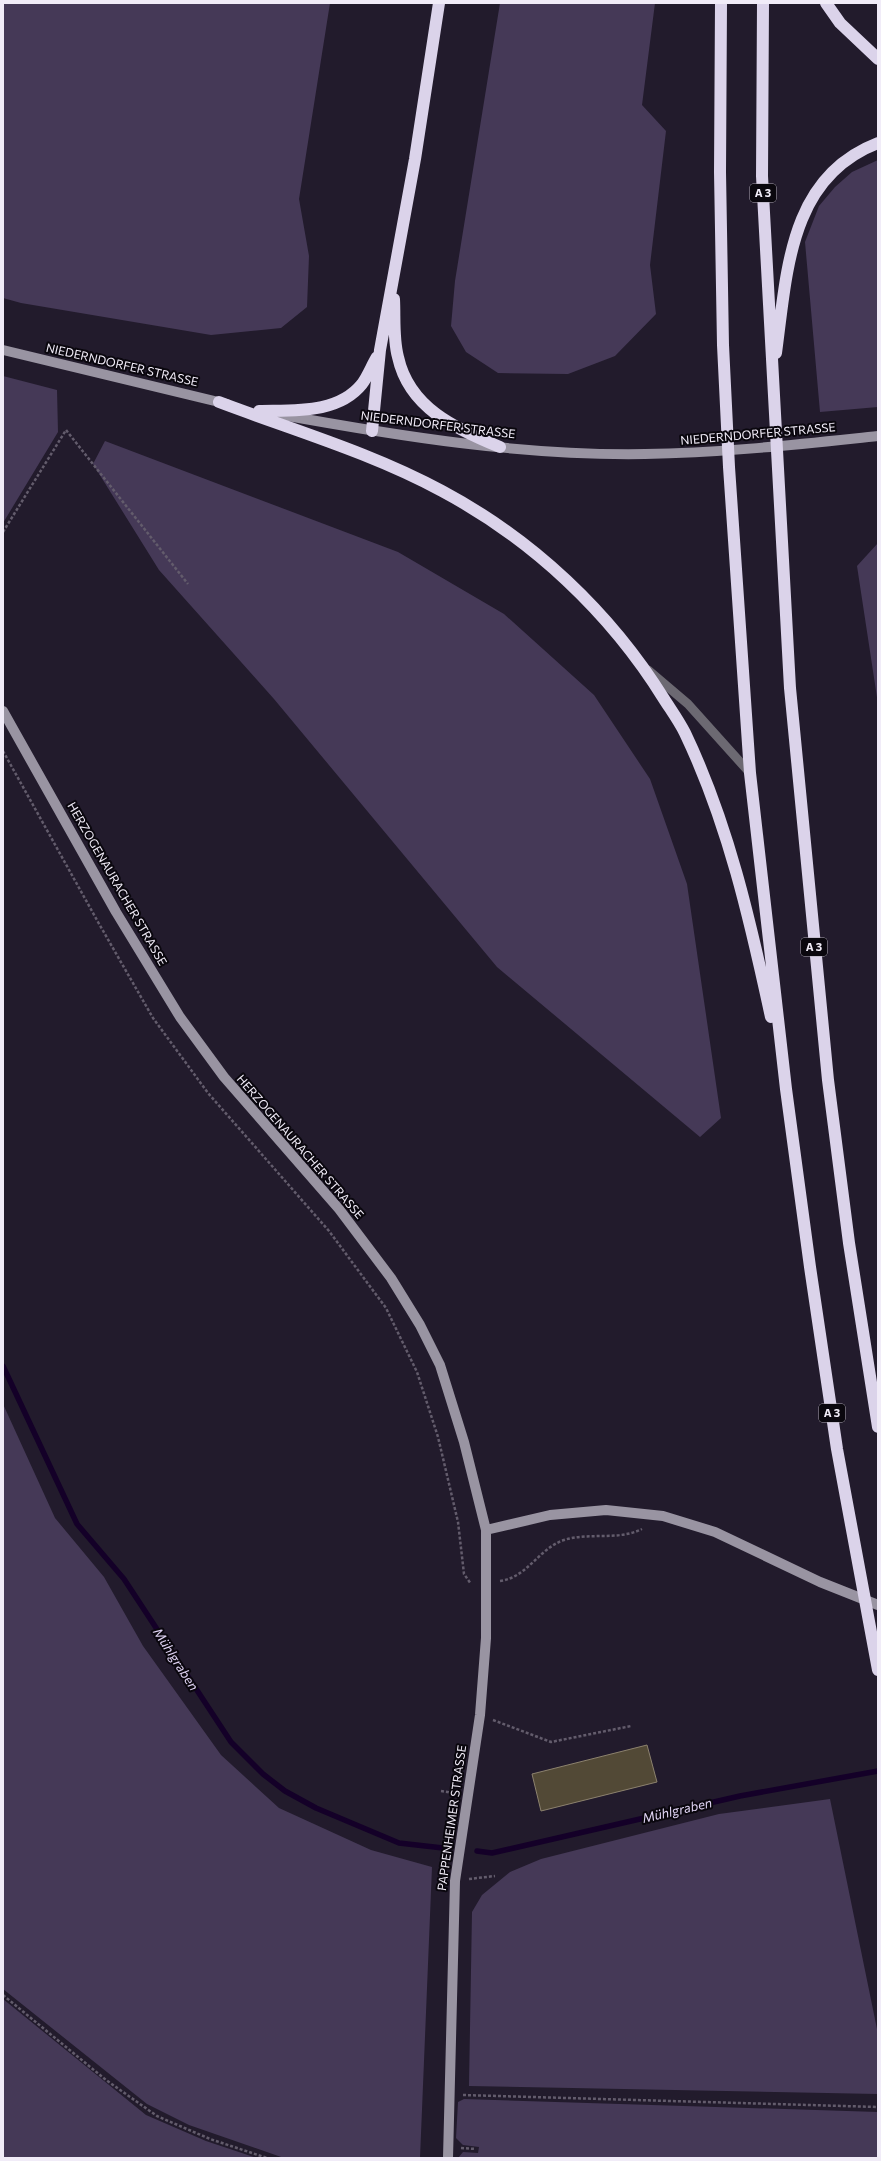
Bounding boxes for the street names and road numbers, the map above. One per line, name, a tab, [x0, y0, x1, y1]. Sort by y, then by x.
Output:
road number: A 3	[750, 184, 776, 202]
street label: NIEDERNDORFER STRASSE	[45, 340, 200, 388]
street label: NIEDERNDORFER STRASSE	[360, 408, 516, 440]
street label: NIEDERNDORFER STRASSE	[680, 419, 836, 447]
street label: HERZOGENAURACHER STRASSE	[65, 799, 170, 968]
road number: A 3	[801, 938, 827, 956]
street label: HERZOGENAURACHER STRASSE	[234, 1071, 367, 1221]
road number: A 3	[819, 1404, 845, 1422]
street label: PAPPENHEIMER STRASSE	[434, 1744, 468, 1892]

